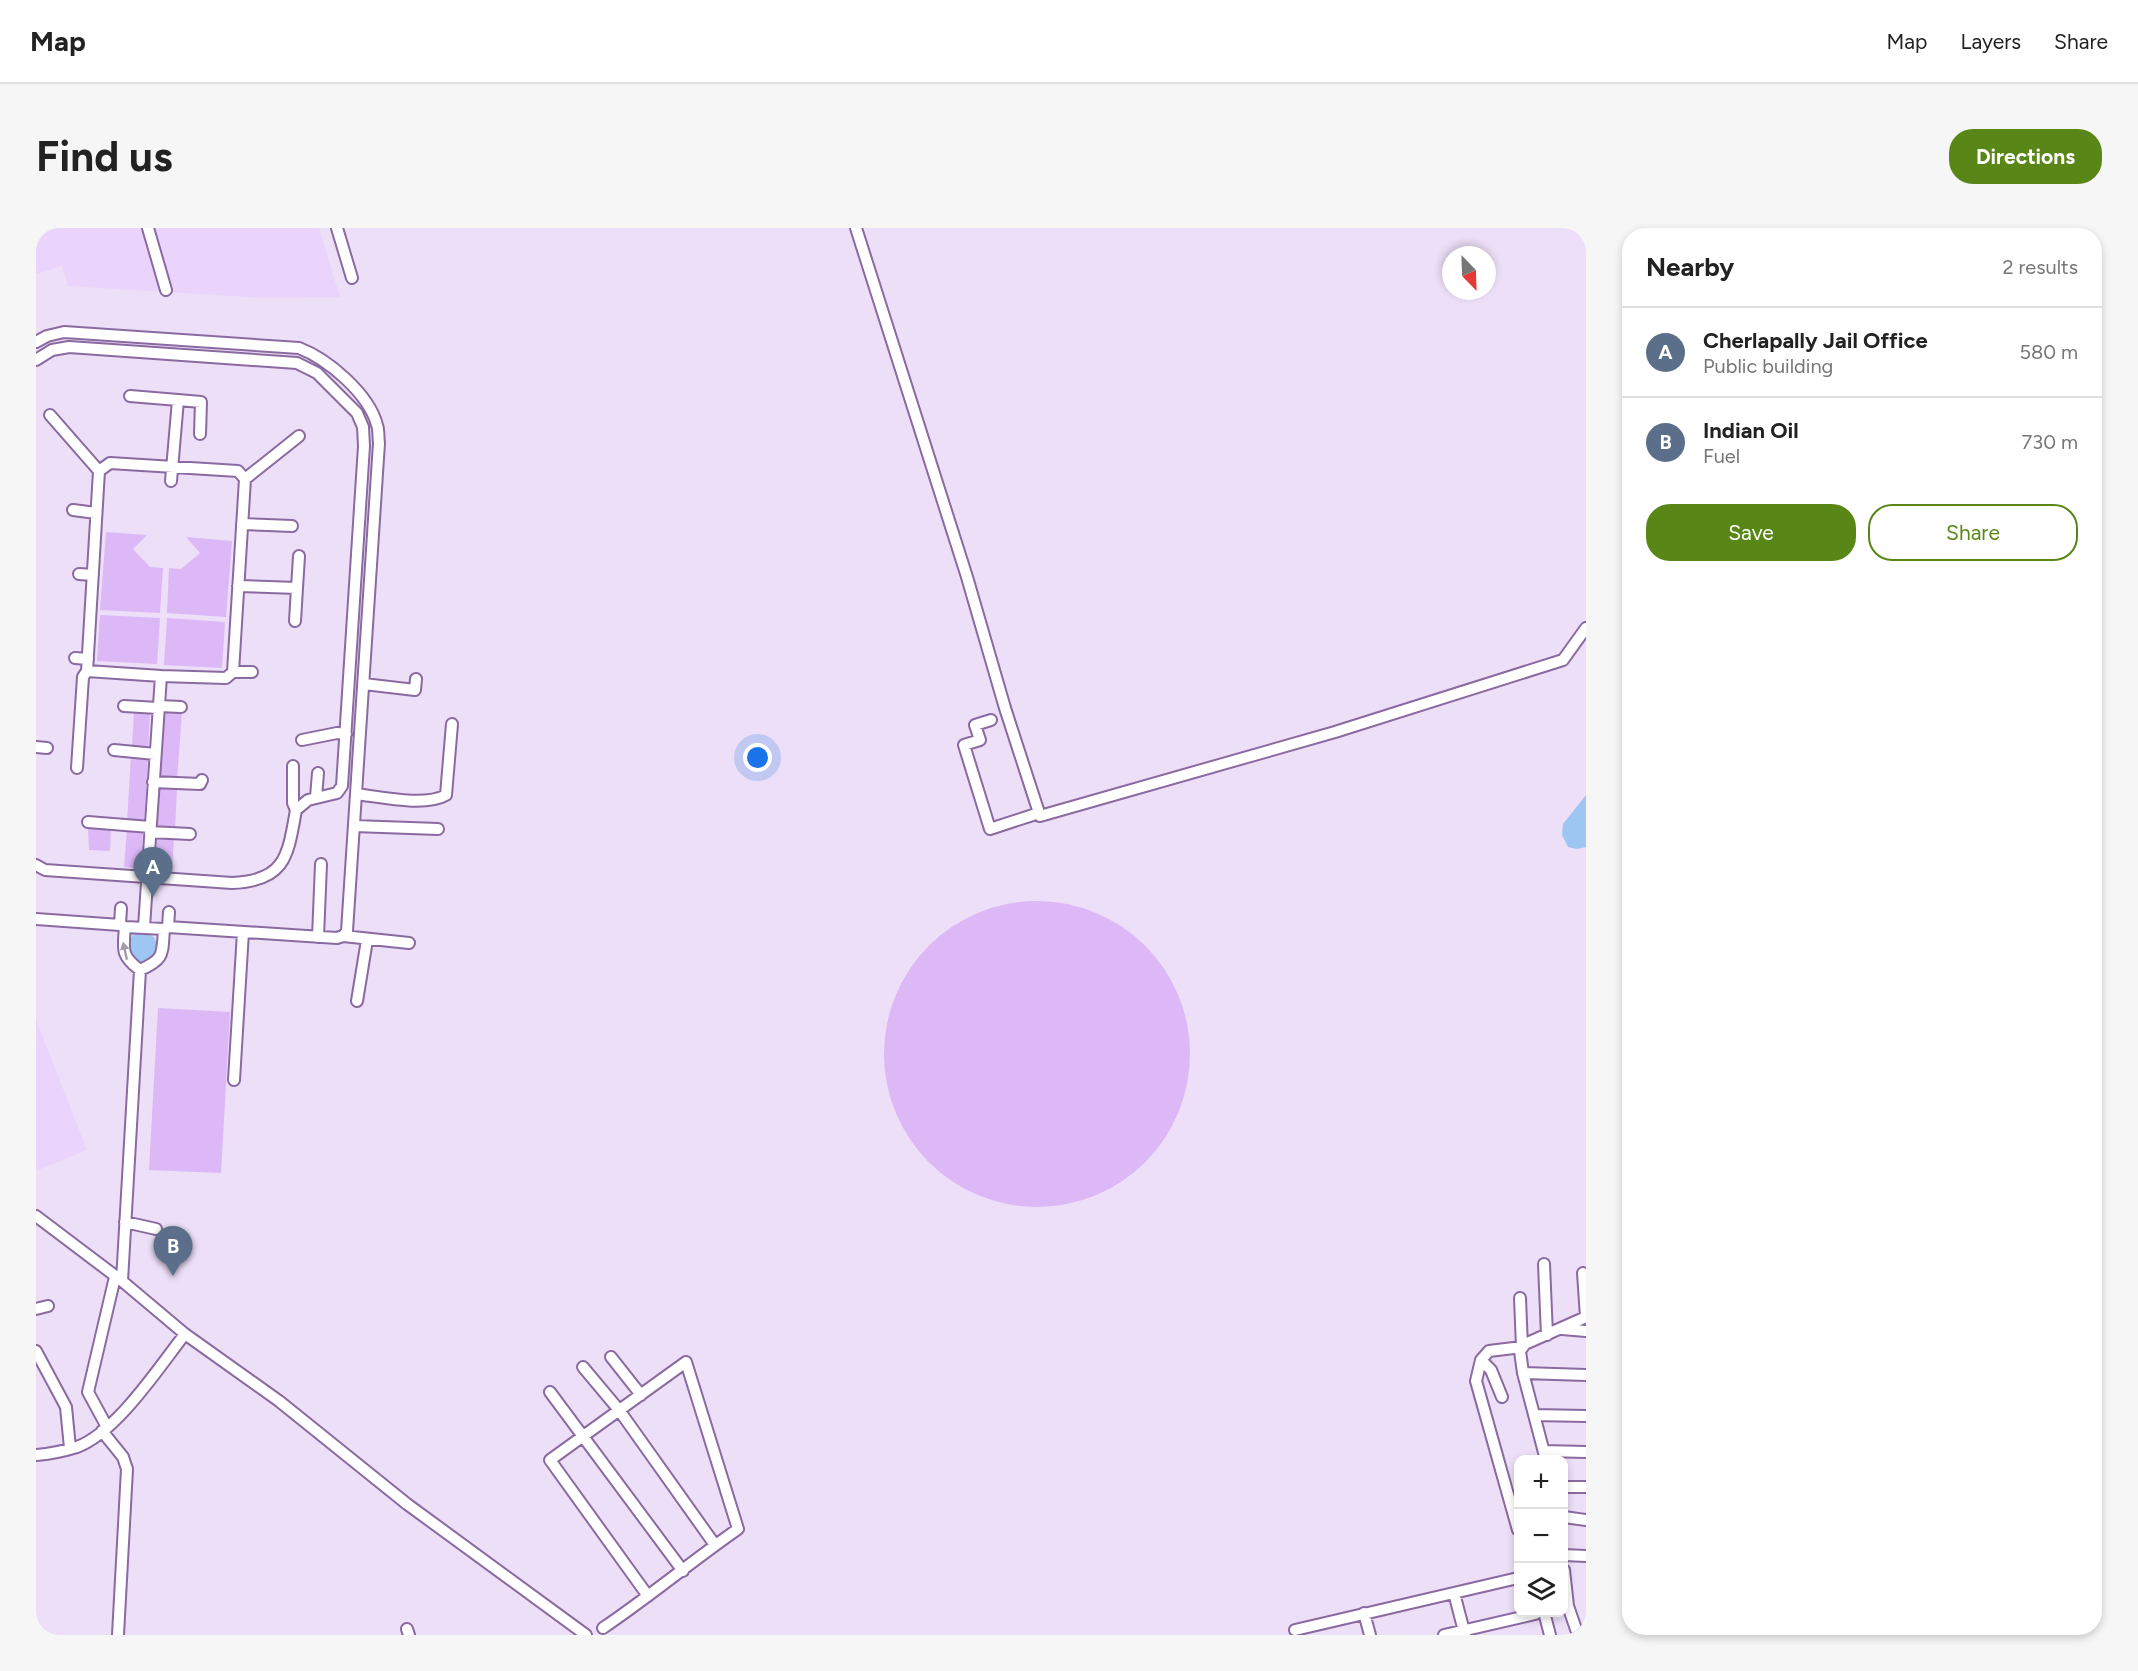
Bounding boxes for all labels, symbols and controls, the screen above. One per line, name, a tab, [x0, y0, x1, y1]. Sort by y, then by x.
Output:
text: Map	[30, 24, 86, 58]
text: Map	[1887, 29, 1927, 54]
text: Layers	[1960, 29, 2021, 54]
text: Share	[2054, 29, 2108, 54]
button: Directions	[1949, 129, 2102, 184]
text: Find us	[36, 131, 173, 182]
north arrow	[1442, 246, 1496, 300]
text: Nearby	[1646, 251, 1734, 283]
text: 2 results	[2002, 255, 2078, 279]
text: Cherlapally Jail Office	[1703, 327, 1928, 354]
text: A	[1658, 340, 1673, 364]
text: 580 m	[2019, 340, 2078, 364]
text: Public building	[1703, 354, 1833, 378]
text: Indian Oil	[1703, 417, 1799, 444]
text: B	[1659, 430, 1672, 454]
text: 730 m	[2022, 430, 2078, 454]
text: Fuel	[1703, 444, 1740, 468]
button: Save	[1646, 504, 1856, 561]
button: Share	[1868, 504, 2078, 561]
your location	[743, 743, 772, 772]
pin: A	[134, 848, 172, 897]
one-way arrow	[120, 942, 130, 960]
pin: B	[154, 1226, 192, 1276]
map controls	[1514, 1455, 1568, 1617]
button: +	[1514, 1455, 1568, 1509]
button: −	[1514, 1509, 1568, 1563]
button: layers	[1514, 1563, 1568, 1617]

